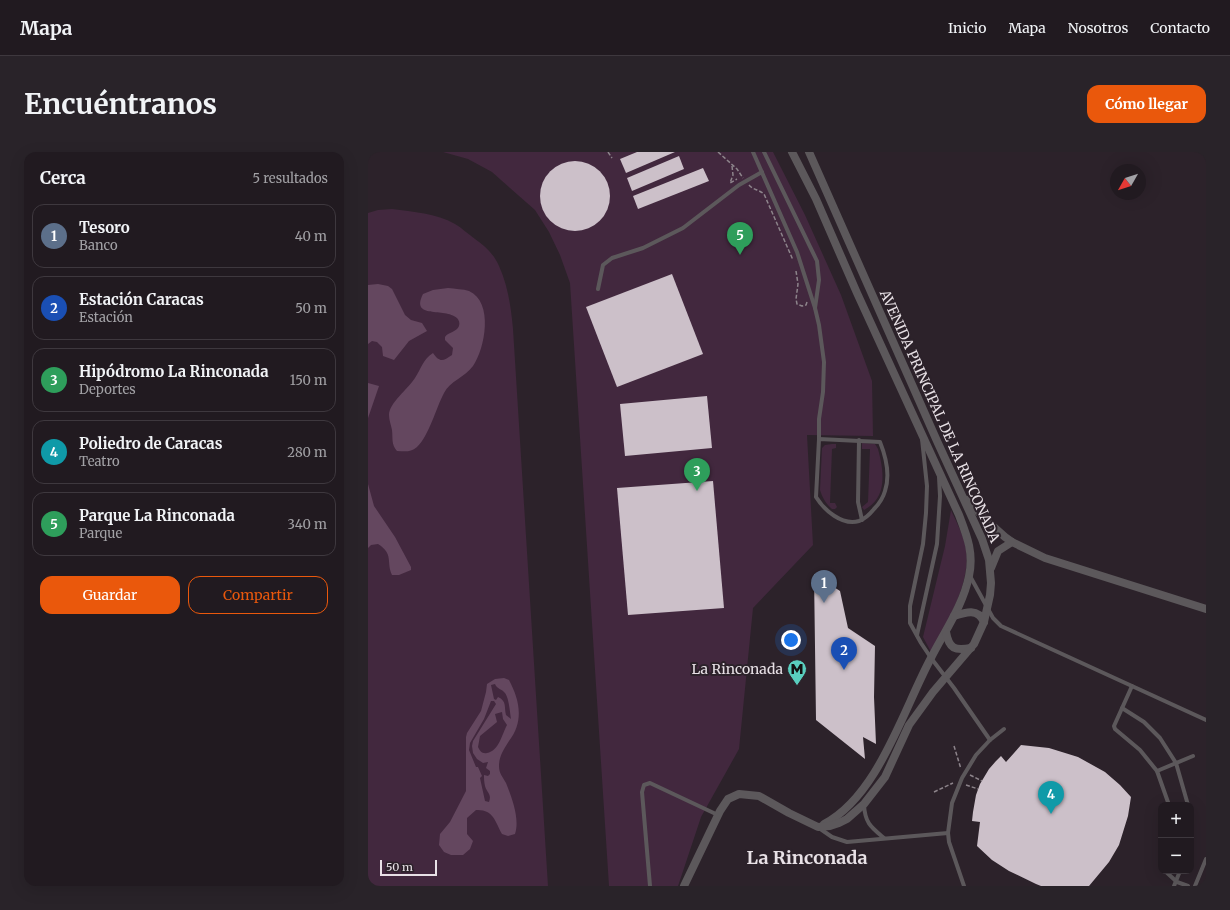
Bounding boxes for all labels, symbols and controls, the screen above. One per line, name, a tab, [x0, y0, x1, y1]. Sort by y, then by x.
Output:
text: Mapa	[20, 16, 72, 40]
text: Inicio	[948, 19, 986, 37]
text: Mapa	[1008, 19, 1046, 37]
text: Nosotros	[1068, 19, 1128, 37]
text: Contacto	[1150, 19, 1210, 37]
button: Cómo llegar	[1087, 85, 1206, 123]
text: Encuéntranos	[24, 86, 217, 122]
north arrow	[1110, 164, 1146, 200]
text: Cerca	[40, 167, 86, 189]
text: 5 resultados	[253, 170, 328, 187]
text: Tesoro	[79, 218, 130, 237]
pin: 5	[727, 222, 753, 255]
text: 1	[51, 228, 57, 245]
text: 40 m	[295, 228, 327, 245]
text: Banco	[79, 237, 118, 254]
street label: AVENIDA PRINCIPAL DE LA RINCONADA	[875, 286, 1004, 545]
text: Estación Caracas	[79, 290, 204, 309]
text: 2	[50, 300, 58, 317]
text: 50 m	[295, 300, 327, 317]
text: Estación	[79, 309, 133, 326]
text: Hipódromo La Rinconada	[79, 362, 269, 381]
text: 3	[50, 372, 58, 389]
text: 150 m	[290, 372, 327, 389]
text: Deportes	[79, 381, 136, 398]
text: Poliedro de Caracas	[79, 434, 222, 453]
text: 4	[50, 444, 58, 461]
text: 280 m	[287, 444, 327, 461]
text: Teatro	[79, 453, 119, 470]
pin: 3	[684, 458, 710, 491]
text: Parque La Rinconada	[79, 506, 235, 525]
text: 5	[50, 516, 58, 533]
text: 340 m	[288, 516, 327, 533]
text: Parque	[79, 525, 122, 542]
pin: 1	[811, 570, 837, 603]
button: Guardar	[40, 576, 180, 614]
button: Compartir	[188, 576, 328, 614]
your location	[781, 630, 801, 650]
pin: 2	[831, 637, 857, 670]
metro station icon: La Rinconada	[786, 658, 808, 686]
place label: La Rinconada	[691, 660, 783, 678]
pin: 4	[1038, 781, 1064, 814]
map controls	[1158, 802, 1194, 874]
button: +	[1158, 802, 1194, 838]
button: −	[1158, 838, 1194, 874]
district label: La Rinconada	[746, 846, 868, 869]
scale bar	[380, 858, 437, 877]
text: 50 m	[386, 860, 413, 874]

